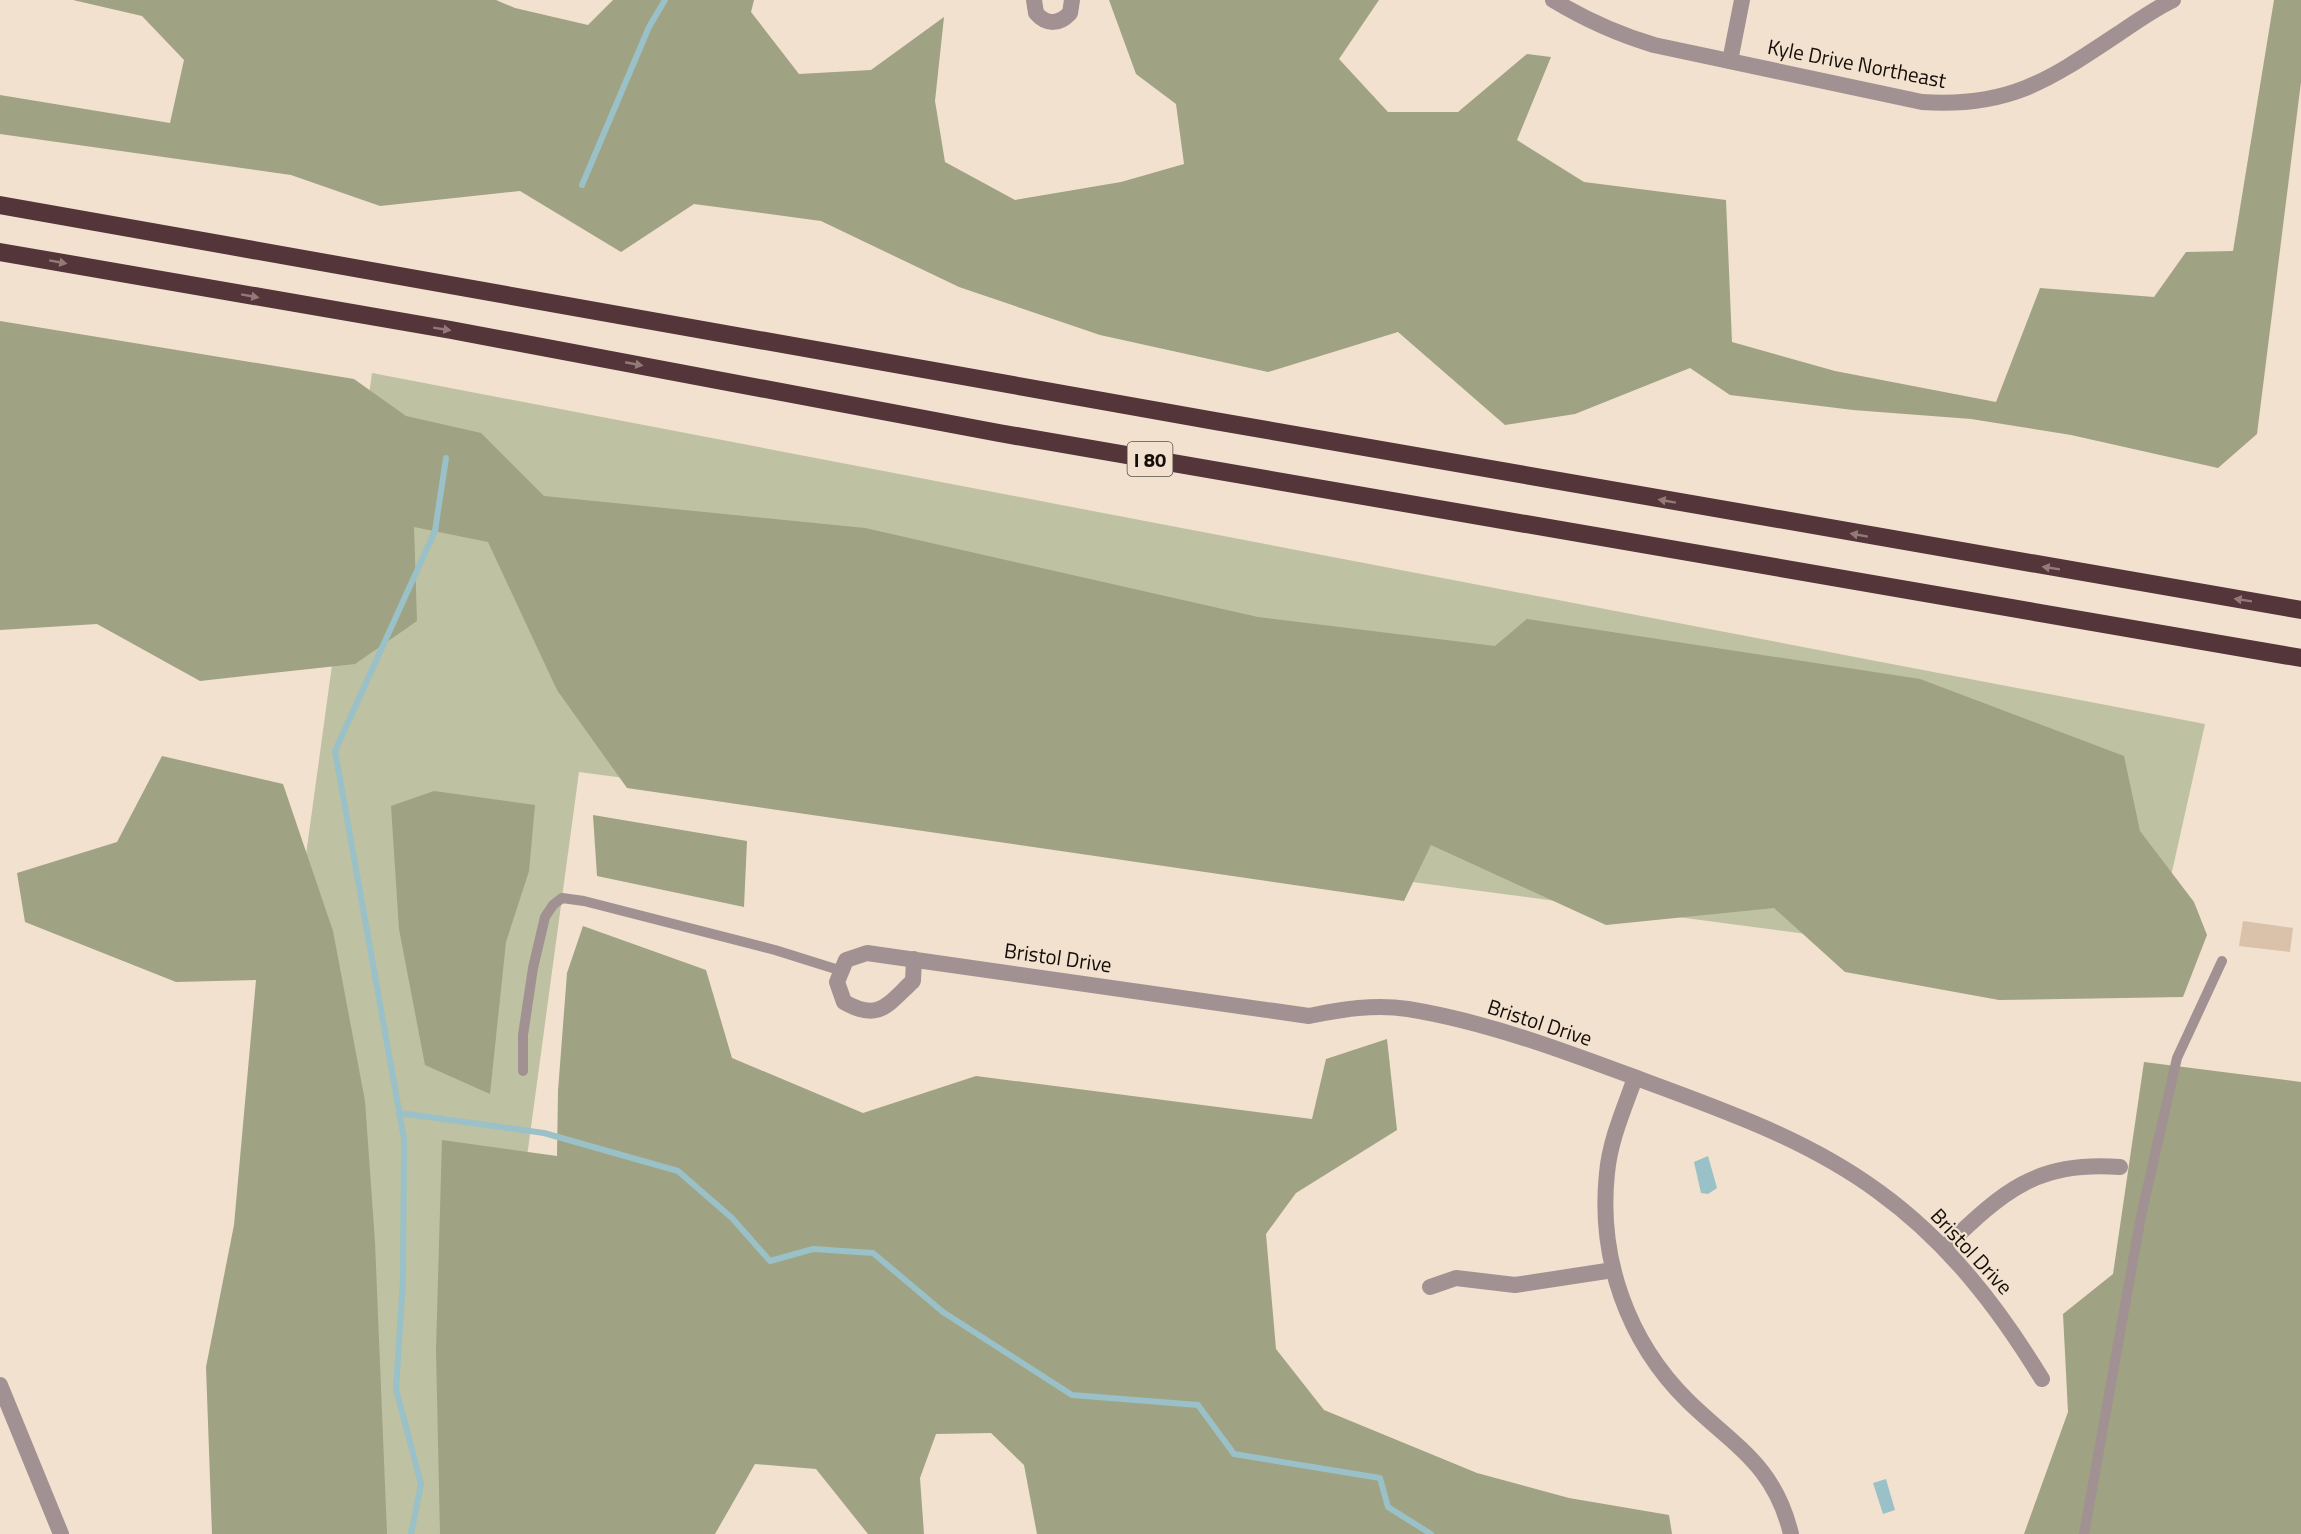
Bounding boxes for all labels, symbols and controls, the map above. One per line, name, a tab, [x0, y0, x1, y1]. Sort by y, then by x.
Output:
street label: Kyle Drive Northeast	[1765, 30, 1950, 96]
one-way arrow	[48, 258, 67, 267]
one-way arrow	[240, 291, 259, 300]
one-way arrow	[433, 324, 452, 333]
one-way arrow	[624, 360, 643, 369]
road number: I 80	[1128, 442, 1172, 476]
one-way arrow	[1657, 496, 1676, 505]
one-way arrow	[1849, 530, 1868, 539]
one-way arrow	[2041, 564, 2060, 573]
one-way arrow	[2234, 596, 2253, 605]
street label: Bristol Drive	[1002, 934, 1114, 980]
street label: Bristol Drive	[1483, 990, 1597, 1054]
street label: Bristol Drive	[1923, 1200, 2021, 1302]

